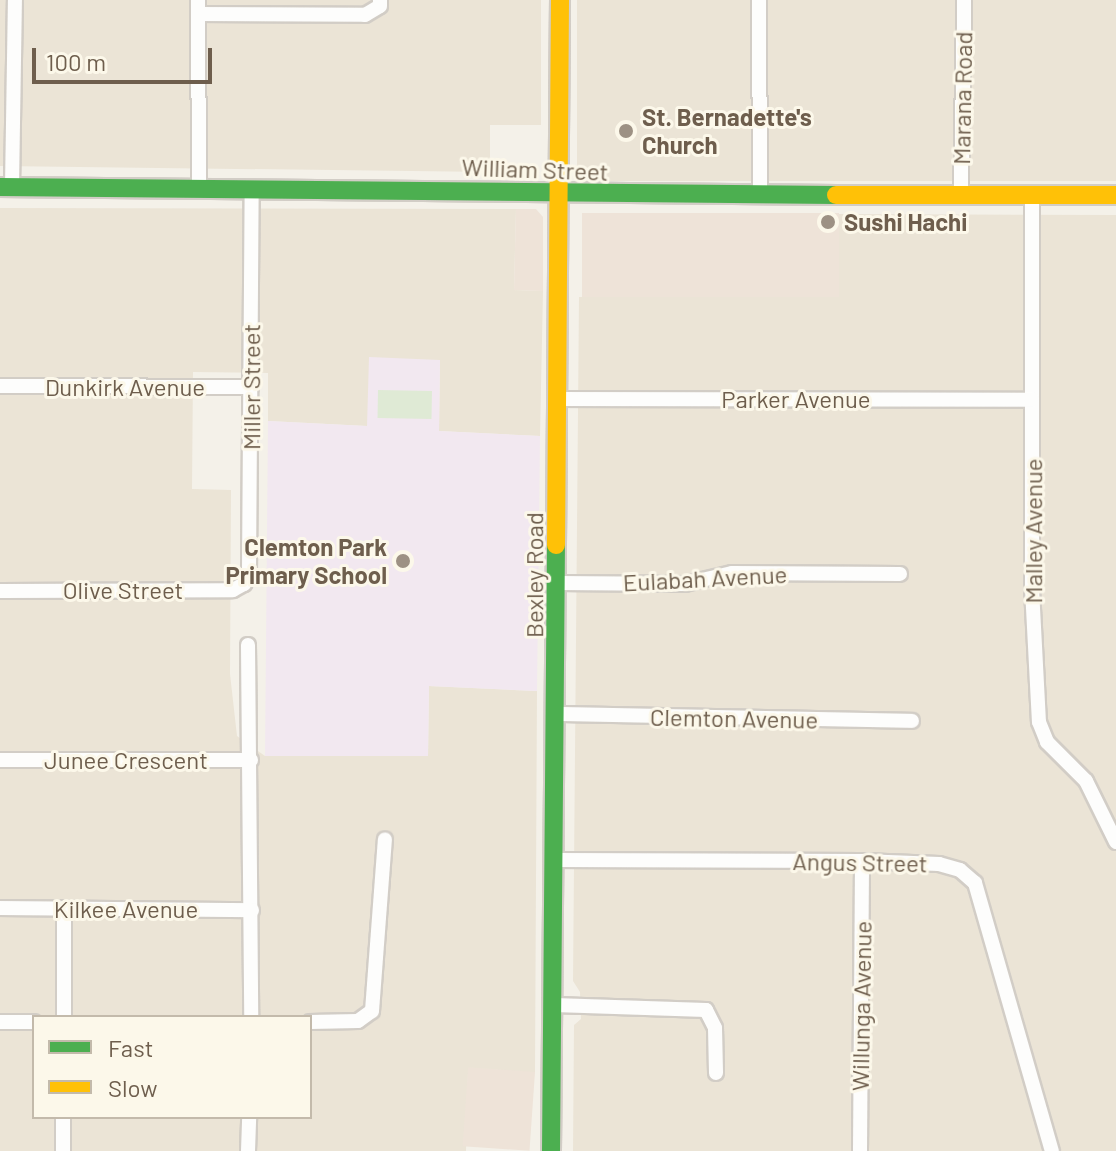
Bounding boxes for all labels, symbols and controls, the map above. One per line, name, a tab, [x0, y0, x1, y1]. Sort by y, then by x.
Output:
street label: Marana Road	[946, 31, 978, 165]
scale bar	[36, 32, 216, 82]
text: 100 m	[46, 47, 106, 76]
place label: St. Bernadette's Church	[642, 103, 812, 159]
marker: St. Bernadette's Church	[617, 122, 635, 140]
street label: William Street	[461, 152, 609, 186]
place label: Sushi Hachi	[844, 208, 967, 236]
marker: Sushi Hachi	[819, 213, 837, 231]
street label: Miller Street	[237, 324, 265, 450]
street label: Dunkirk Avenue	[45, 373, 205, 401]
street label: Parker Avenue	[721, 385, 871, 413]
street label: Malley Avenue	[1019, 458, 1047, 604]
street label: Bexley Road	[520, 512, 548, 638]
place label: Clemton Park Primary School	[225, 533, 387, 589]
marker: Clemton Park Primary School	[394, 552, 412, 570]
street label: Eulabah Avenue	[622, 559, 788, 597]
street label: Olive Street	[63, 576, 183, 604]
street label: Clemton Avenue	[650, 702, 818, 734]
street label: Junee Crescent	[44, 746, 208, 774]
street label: Angus Street	[792, 846, 928, 878]
street label: Kilkee Avenue	[54, 895, 198, 923]
street label: Willunga Avenue	[845, 921, 877, 1091]
legend	[32, 1015, 312, 1119]
text: Fast	[108, 1033, 153, 1062]
text: Slow	[108, 1073, 157, 1102]

